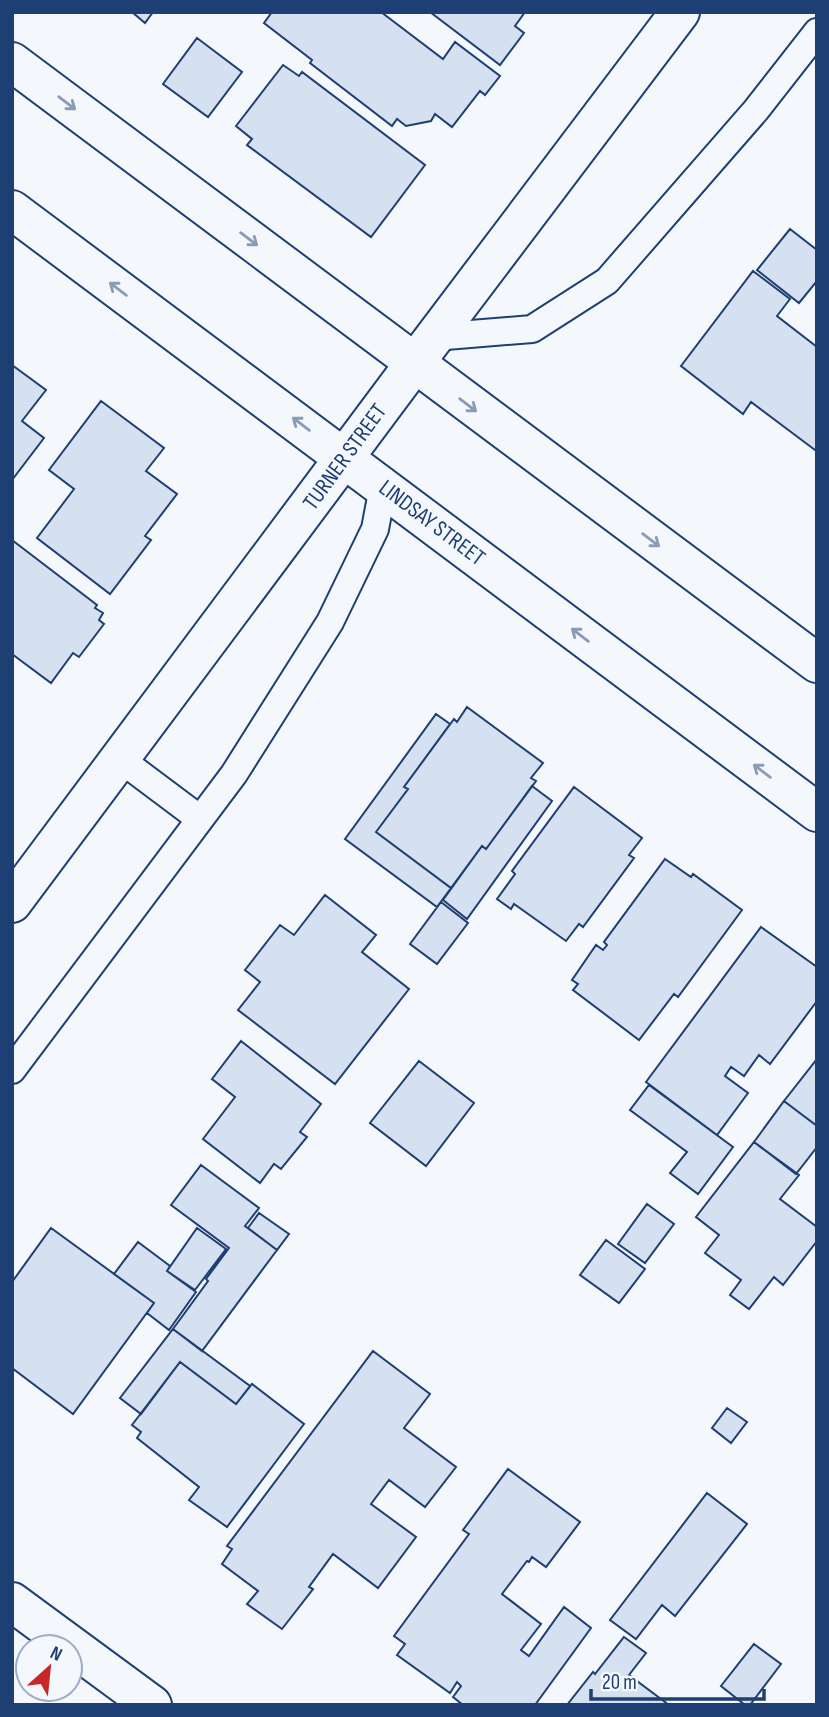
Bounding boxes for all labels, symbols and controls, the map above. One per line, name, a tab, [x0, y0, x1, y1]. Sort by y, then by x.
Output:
one-way arrow	[57, 95, 76, 110]
one-way arrow	[239, 232, 257, 247]
one-way arrow	[109, 281, 128, 296]
one-way arrow	[459, 397, 477, 412]
street label: TURNER STREET	[297, 398, 393, 516]
one-way arrow	[292, 417, 310, 432]
street label: LINDSAY STREET	[373, 474, 491, 572]
one-way arrow	[641, 533, 660, 548]
one-way arrow	[572, 627, 590, 642]
one-way arrow	[753, 764, 772, 779]
north arrow	[14, 1633, 84, 1703]
text: N	[46, 1642, 66, 1667]
scale bar	[591, 1658, 764, 1702]
text: 20 m	[602, 1670, 637, 1695]

